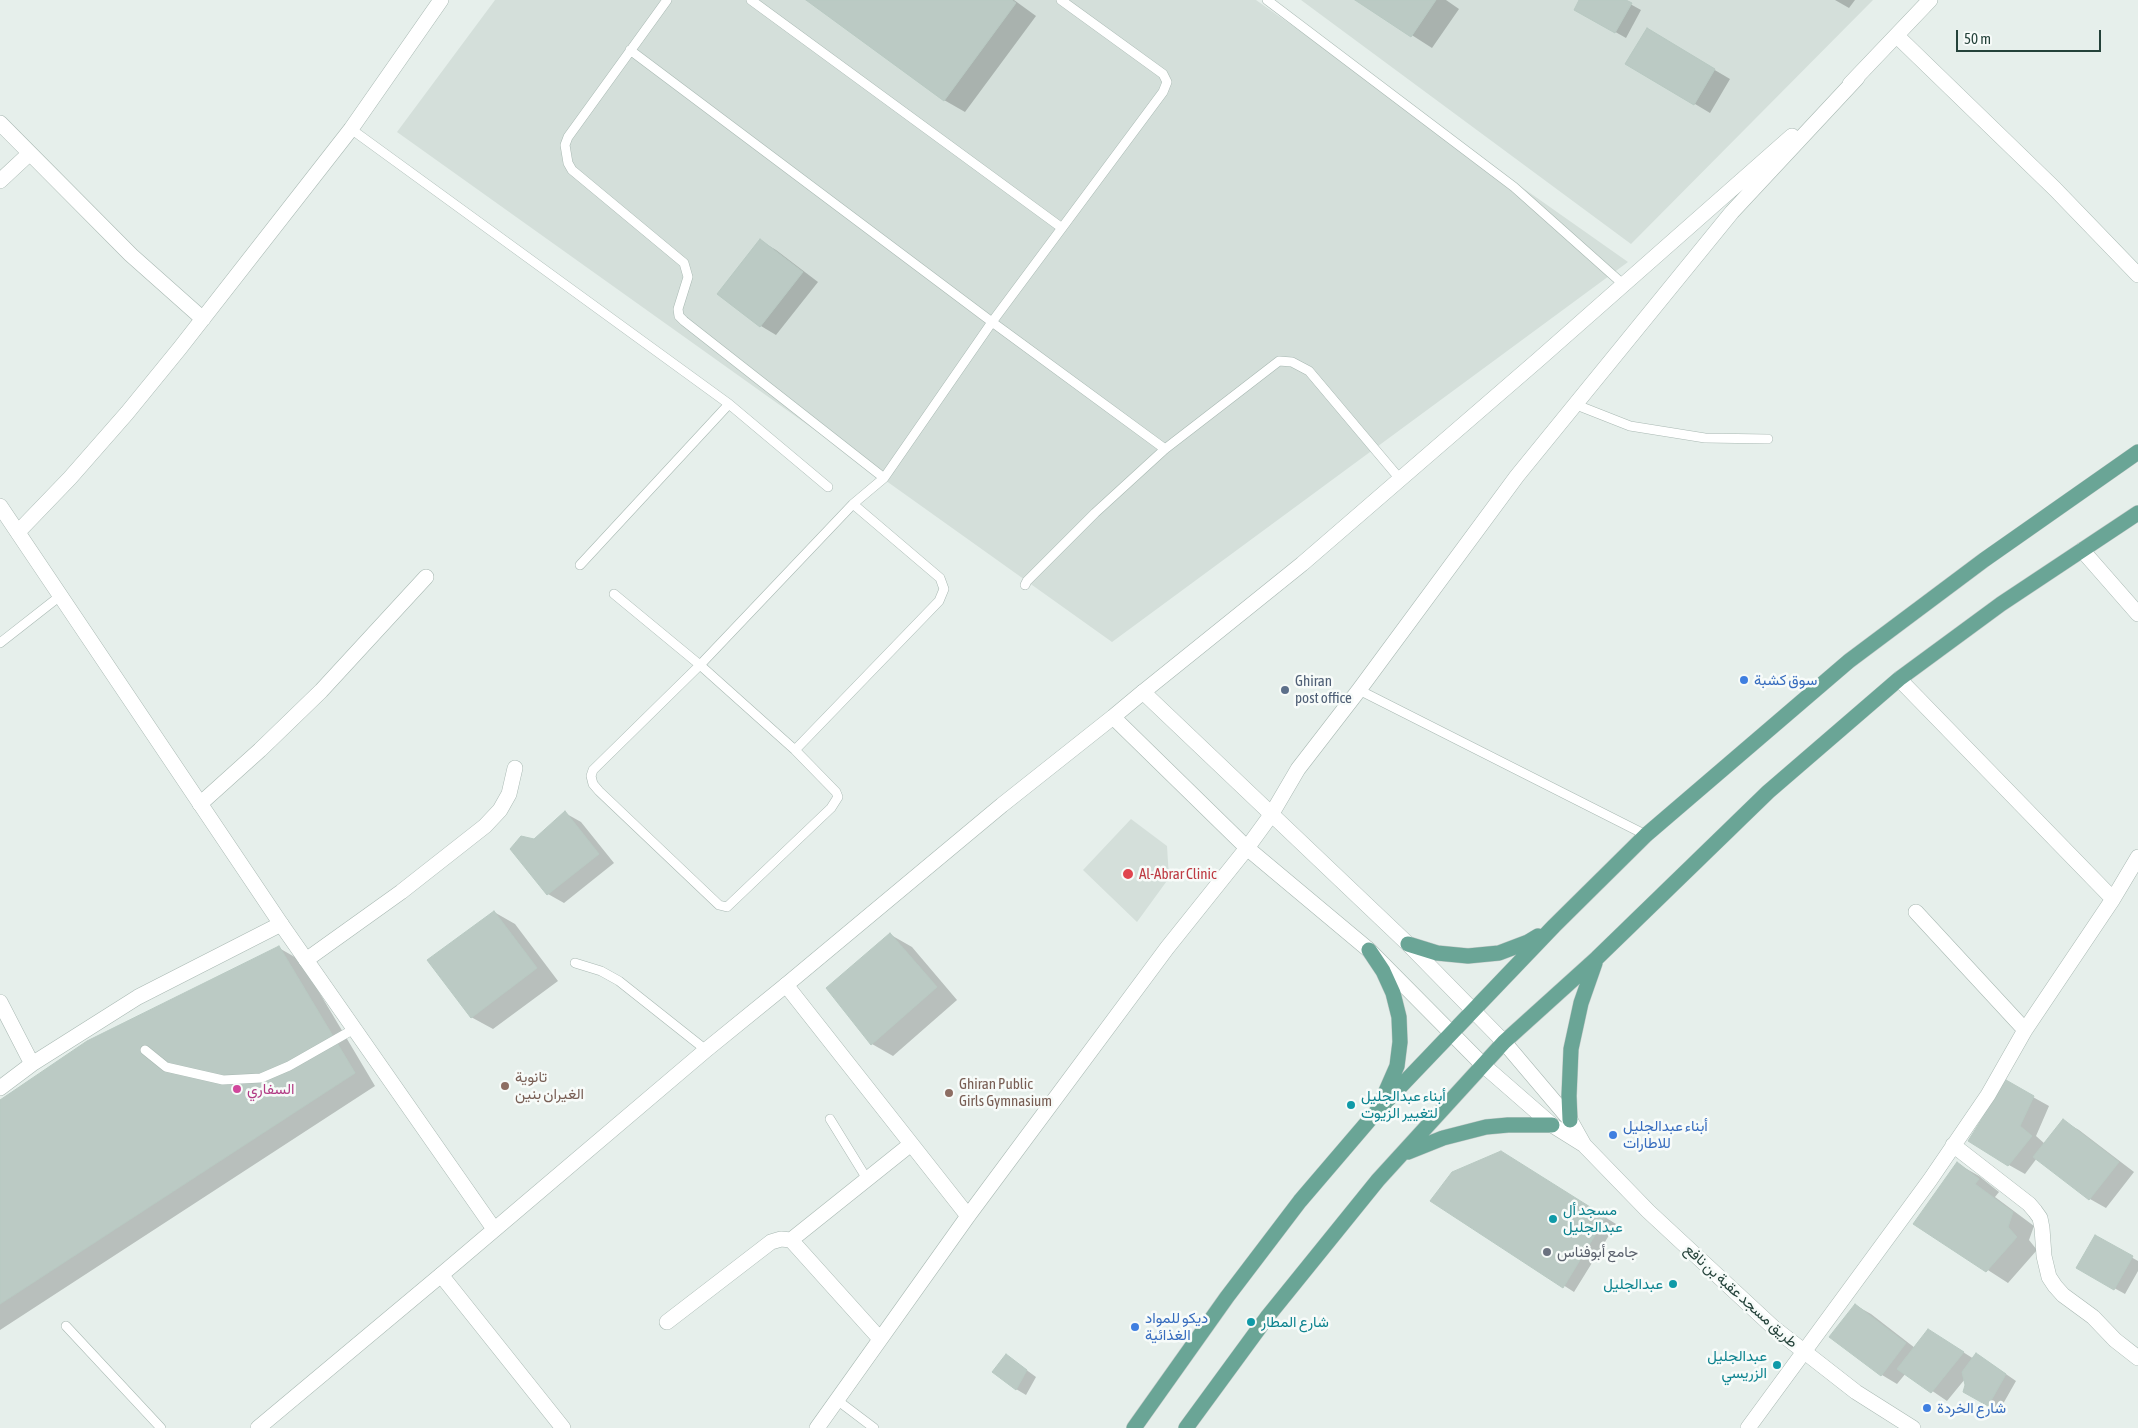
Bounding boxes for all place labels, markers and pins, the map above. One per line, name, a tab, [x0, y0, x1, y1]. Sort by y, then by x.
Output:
place label: سوق كشبة	[1754, 671, 1817, 689]
place label: Ghiran post office	[1295, 672, 1352, 707]
marker: سوق كشبة	[1738, 674, 1750, 686]
marker: Ghiran post office	[1279, 684, 1291, 696]
place label: Al-Abrar Clinic	[1139, 865, 1217, 883]
marker: Al-Abrar Clinic	[1121, 867, 1135, 881]
place label: تانوية الغيران بنين	[515, 1068, 584, 1103]
place label: Ghiran Public Girls Gymnasium	[959, 1075, 1052, 1110]
place label: السفاري	[247, 1080, 295, 1098]
marker: تانوية الغيران بنين	[499, 1080, 511, 1092]
marker: السفاري	[231, 1083, 243, 1095]
marker: Ghiran Public Girls Gymnasium	[943, 1087, 955, 1099]
place label: أبناء عبدالجليل لتغيير الزيوت	[1361, 1087, 1446, 1122]
marker: أبناء عبدالجليل لتغيير الزيوت	[1345, 1099, 1357, 1111]
place label: أبناء عبدالجليل للاطارات	[1623, 1117, 1708, 1152]
marker: أبناء عبدالجليل للاطارات	[1607, 1129, 1619, 1141]
place label: مسجد أل عبدالجليل	[1563, 1201, 1623, 1236]
marker: مسجد أل عبدالجليل	[1547, 1213, 1559, 1225]
place label: جامع أبوفناس	[1557, 1243, 1638, 1261]
marker: جامع أبوفناس	[1541, 1246, 1553, 1258]
place label: عبدالجليل	[1603, 1275, 1663, 1293]
marker: عبدالجليل	[1667, 1278, 1679, 1290]
place label: ديكو للمواد الغذائية	[1145, 1309, 1208, 1344]
place label: شارع المطار	[1261, 1313, 1329, 1331]
marker: شارع المطار	[1245, 1316, 1257, 1328]
marker: ديكو للمواد الغذائية	[1129, 1321, 1141, 1333]
place label: عبدالجليل الزريسي	[1707, 1347, 1767, 1382]
marker: عبدالجليل الزريسي	[1771, 1359, 1783, 1371]
place label: شارع الخردة	[1937, 1399, 2006, 1417]
marker: شارع الخردة	[1921, 1402, 1933, 1414]

